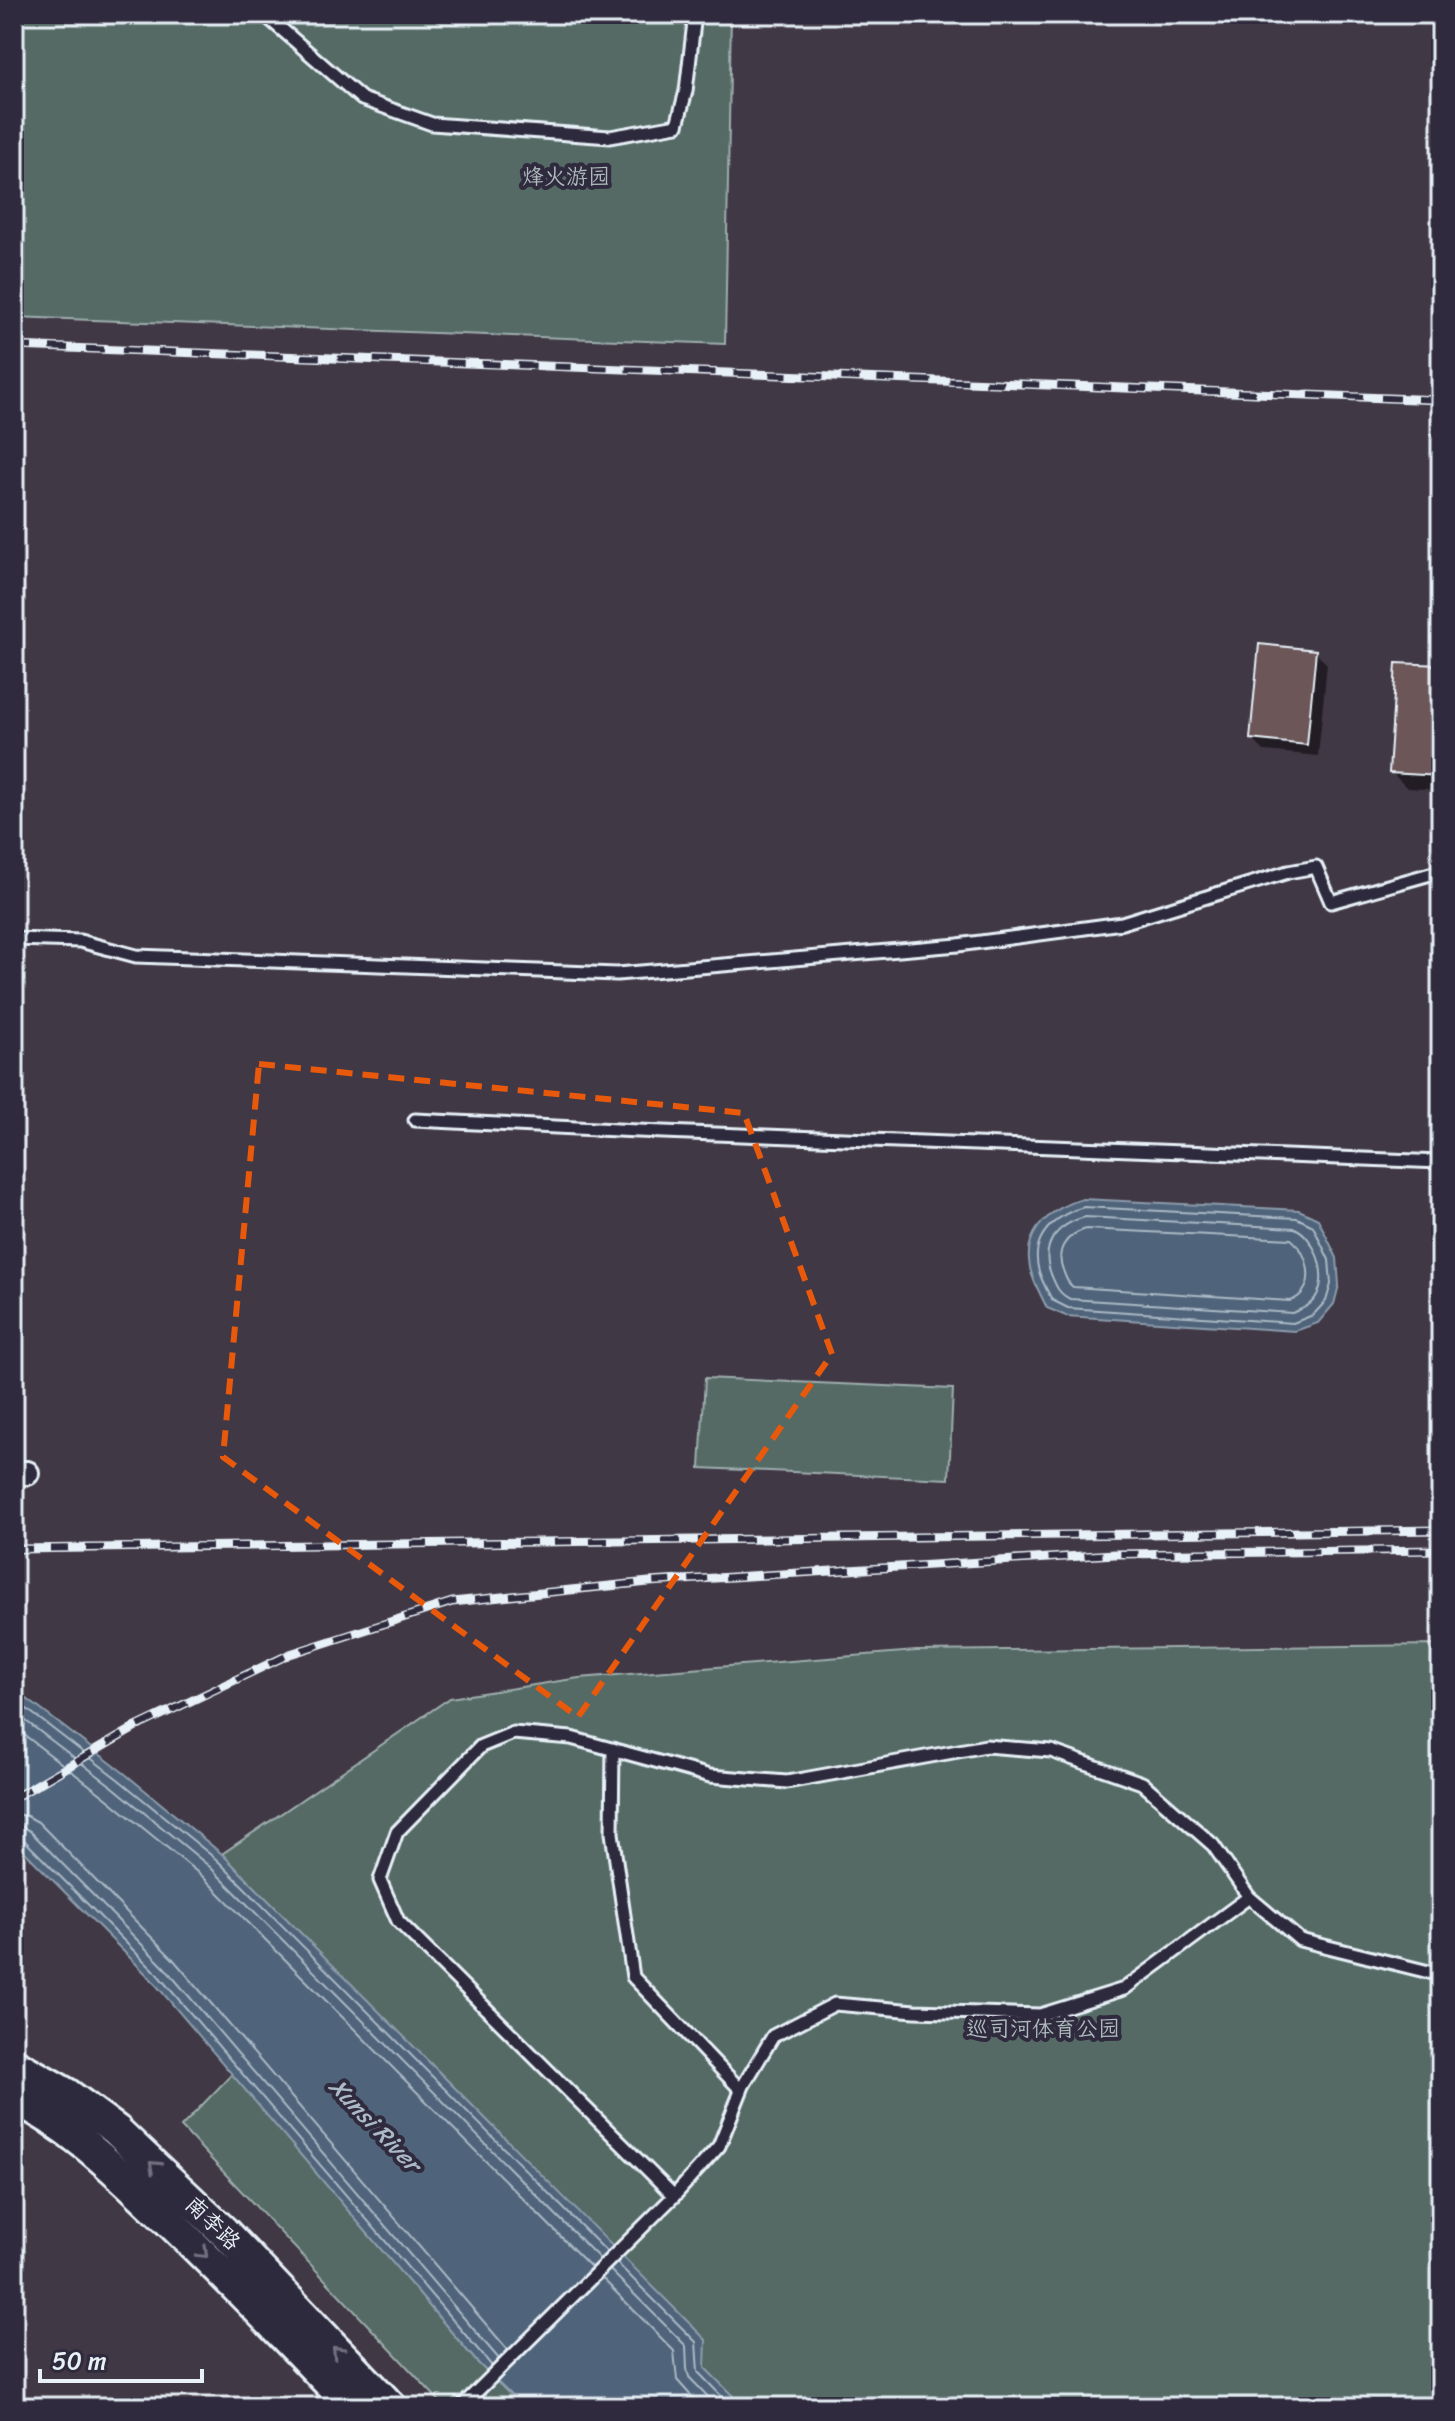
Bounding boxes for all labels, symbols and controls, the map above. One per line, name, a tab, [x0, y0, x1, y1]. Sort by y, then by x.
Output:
park label: 烽火游园	[522, 157, 610, 196]
park label: 巡司河体育公园	[966, 2009, 1120, 2048]
water label: Xunsi River	[318, 2067, 434, 2185]
one-way arrow	[149, 2161, 164, 2175]
street label: 南李路	[176, 2186, 250, 2260]
one-way arrow	[194, 2244, 208, 2259]
scale bar	[40, 2333, 202, 2383]
text: 50 m	[52, 2340, 107, 2382]
one-way arrow	[333, 2345, 347, 2360]

